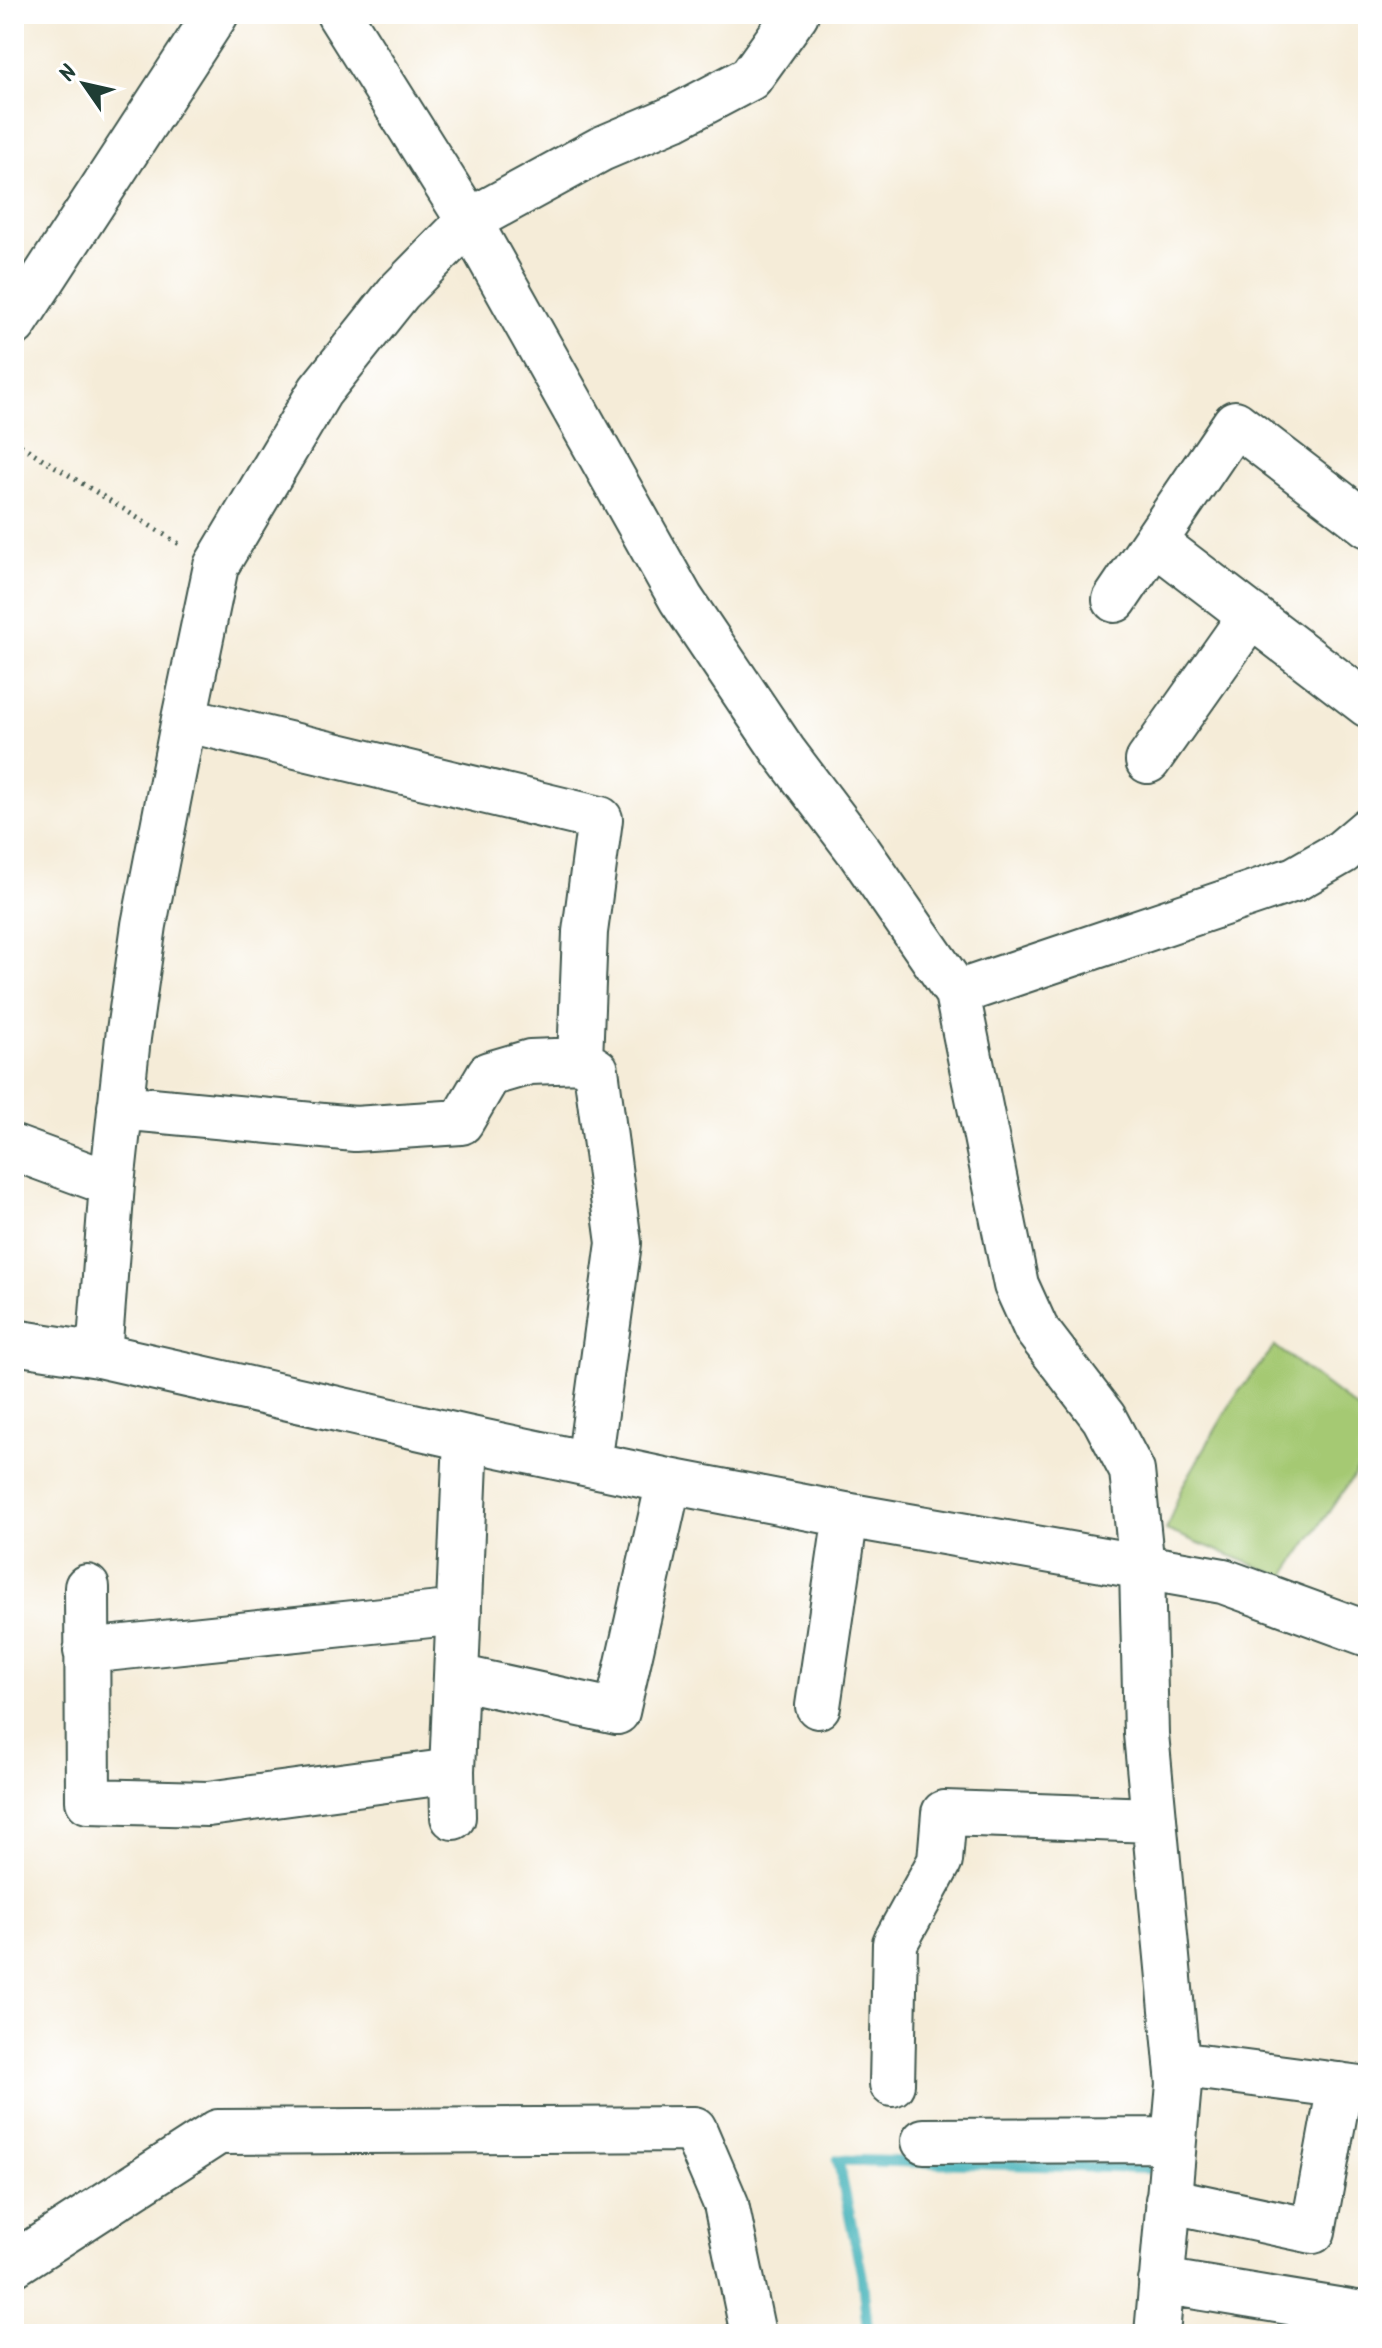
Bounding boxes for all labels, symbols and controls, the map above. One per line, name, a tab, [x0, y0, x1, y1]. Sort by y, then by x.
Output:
north arrow	[44, 44, 124, 124]
text: N	[51, 59, 88, 90]

